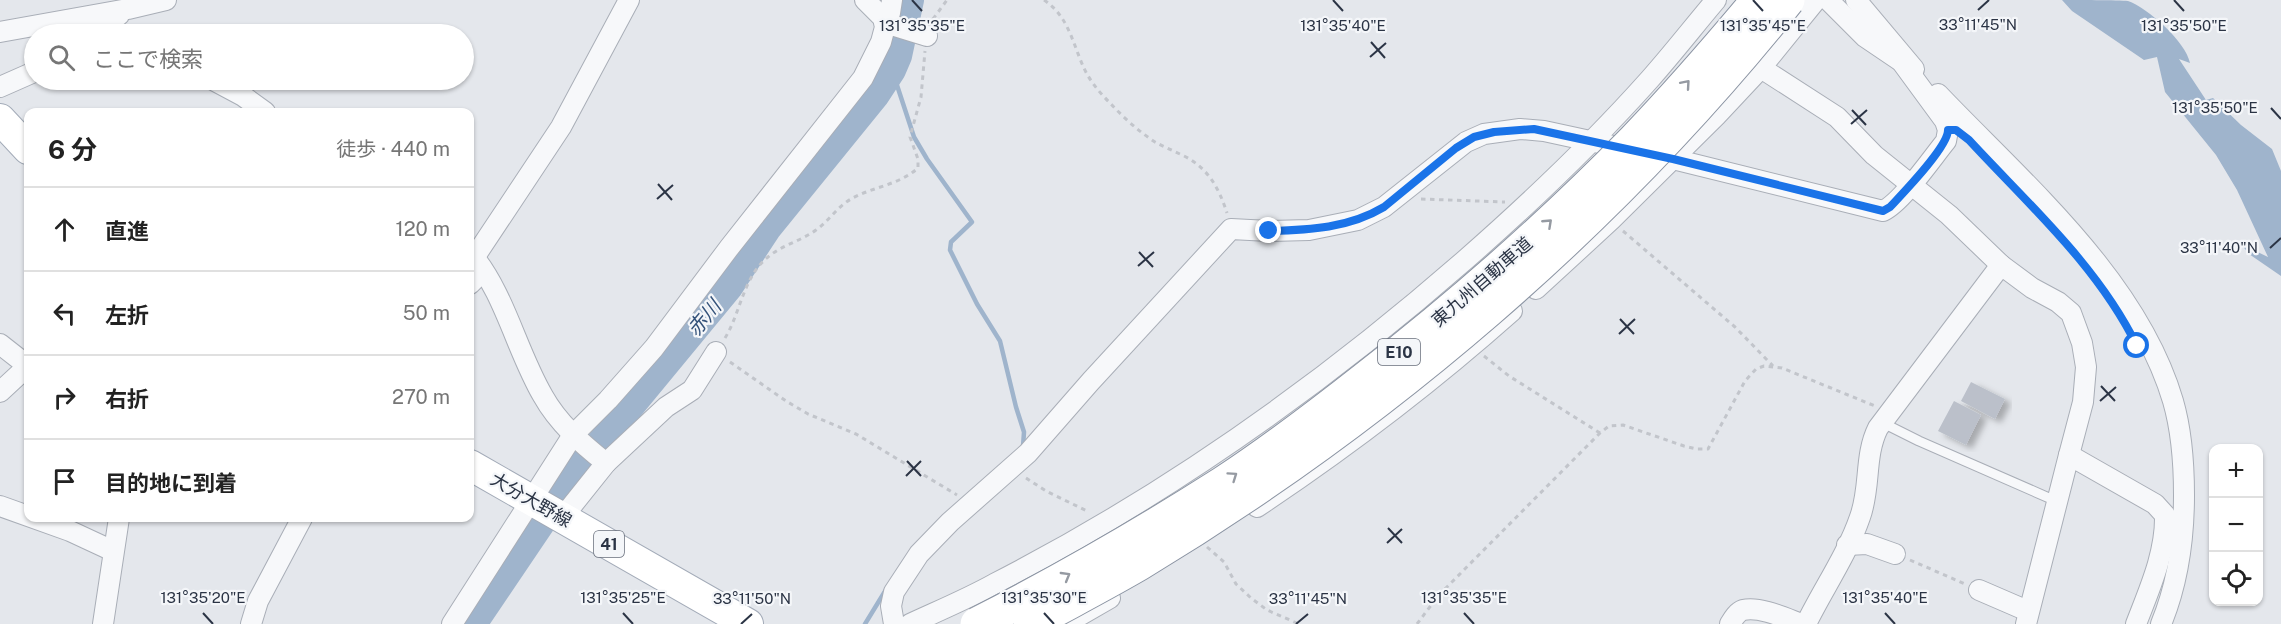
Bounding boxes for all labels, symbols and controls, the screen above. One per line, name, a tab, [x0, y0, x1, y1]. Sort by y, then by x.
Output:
text: 33°11'45"N	[1939, 16, 2017, 33]
text: 131°35'35"E	[879, 17, 965, 34]
text: 131°35'40"E	[1300, 17, 1386, 34]
text: 131°35'45"E	[1720, 17, 1806, 34]
text: 131°35'50"E	[2141, 17, 2227, 34]
search box	[24, 24, 474, 90]
icon: search	[45, 41, 78, 74]
text: ここで検索	[93, 46, 203, 72]
one-way arrow	[1678, 80, 1689, 91]
text: 131°35'50"E	[2172, 99, 2258, 116]
text: 6 分	[48, 134, 97, 165]
text: 徒歩 · 440 m	[336, 137, 450, 161]
icon: ahead	[48, 213, 81, 246]
text: 120 m	[396, 217, 450, 241]
route end	[1255, 217, 1281, 243]
text: 直進	[105, 218, 149, 244]
one-way arrow	[1541, 219, 1552, 230]
street label: 東九州自動車道	[1427, 232, 1536, 331]
text: 33°11'40"N	[2180, 239, 2258, 256]
water label: 赤川	[682, 293, 727, 341]
icon: left	[48, 297, 81, 330]
text: 50 m	[403, 301, 450, 325]
text: 左折	[105, 302, 149, 328]
route start	[2123, 332, 2149, 358]
road number: E10	[1378, 339, 1420, 365]
icon: right	[48, 381, 81, 414]
text: 270 m	[392, 385, 450, 409]
text: 右折	[105, 386, 149, 412]
map controls	[2209, 444, 2263, 606]
button: +	[2209, 444, 2263, 498]
icon: arrive	[48, 465, 81, 498]
street label: 大分大野線	[487, 468, 575, 531]
text: 目的地に到着	[105, 470, 237, 496]
one-way arrow	[1226, 472, 1237, 483]
button: −	[2209, 498, 2263, 552]
road number: 41	[594, 531, 624, 557]
button: locate	[2209, 552, 2263, 606]
one-way arrow	[1059, 572, 1070, 583]
text: 131°35'20"E	[160, 589, 246, 606]
text: 131°35'25"E	[580, 589, 666, 606]
text: 131°35'30"E	[1001, 589, 1087, 606]
text: 131°35'35"E	[1421, 589, 1507, 606]
text: 131°35'40"E	[1842, 589, 1928, 606]
text: 33°11'50"N	[713, 590, 791, 607]
text: 33°11'45"N	[1269, 590, 1347, 607]

